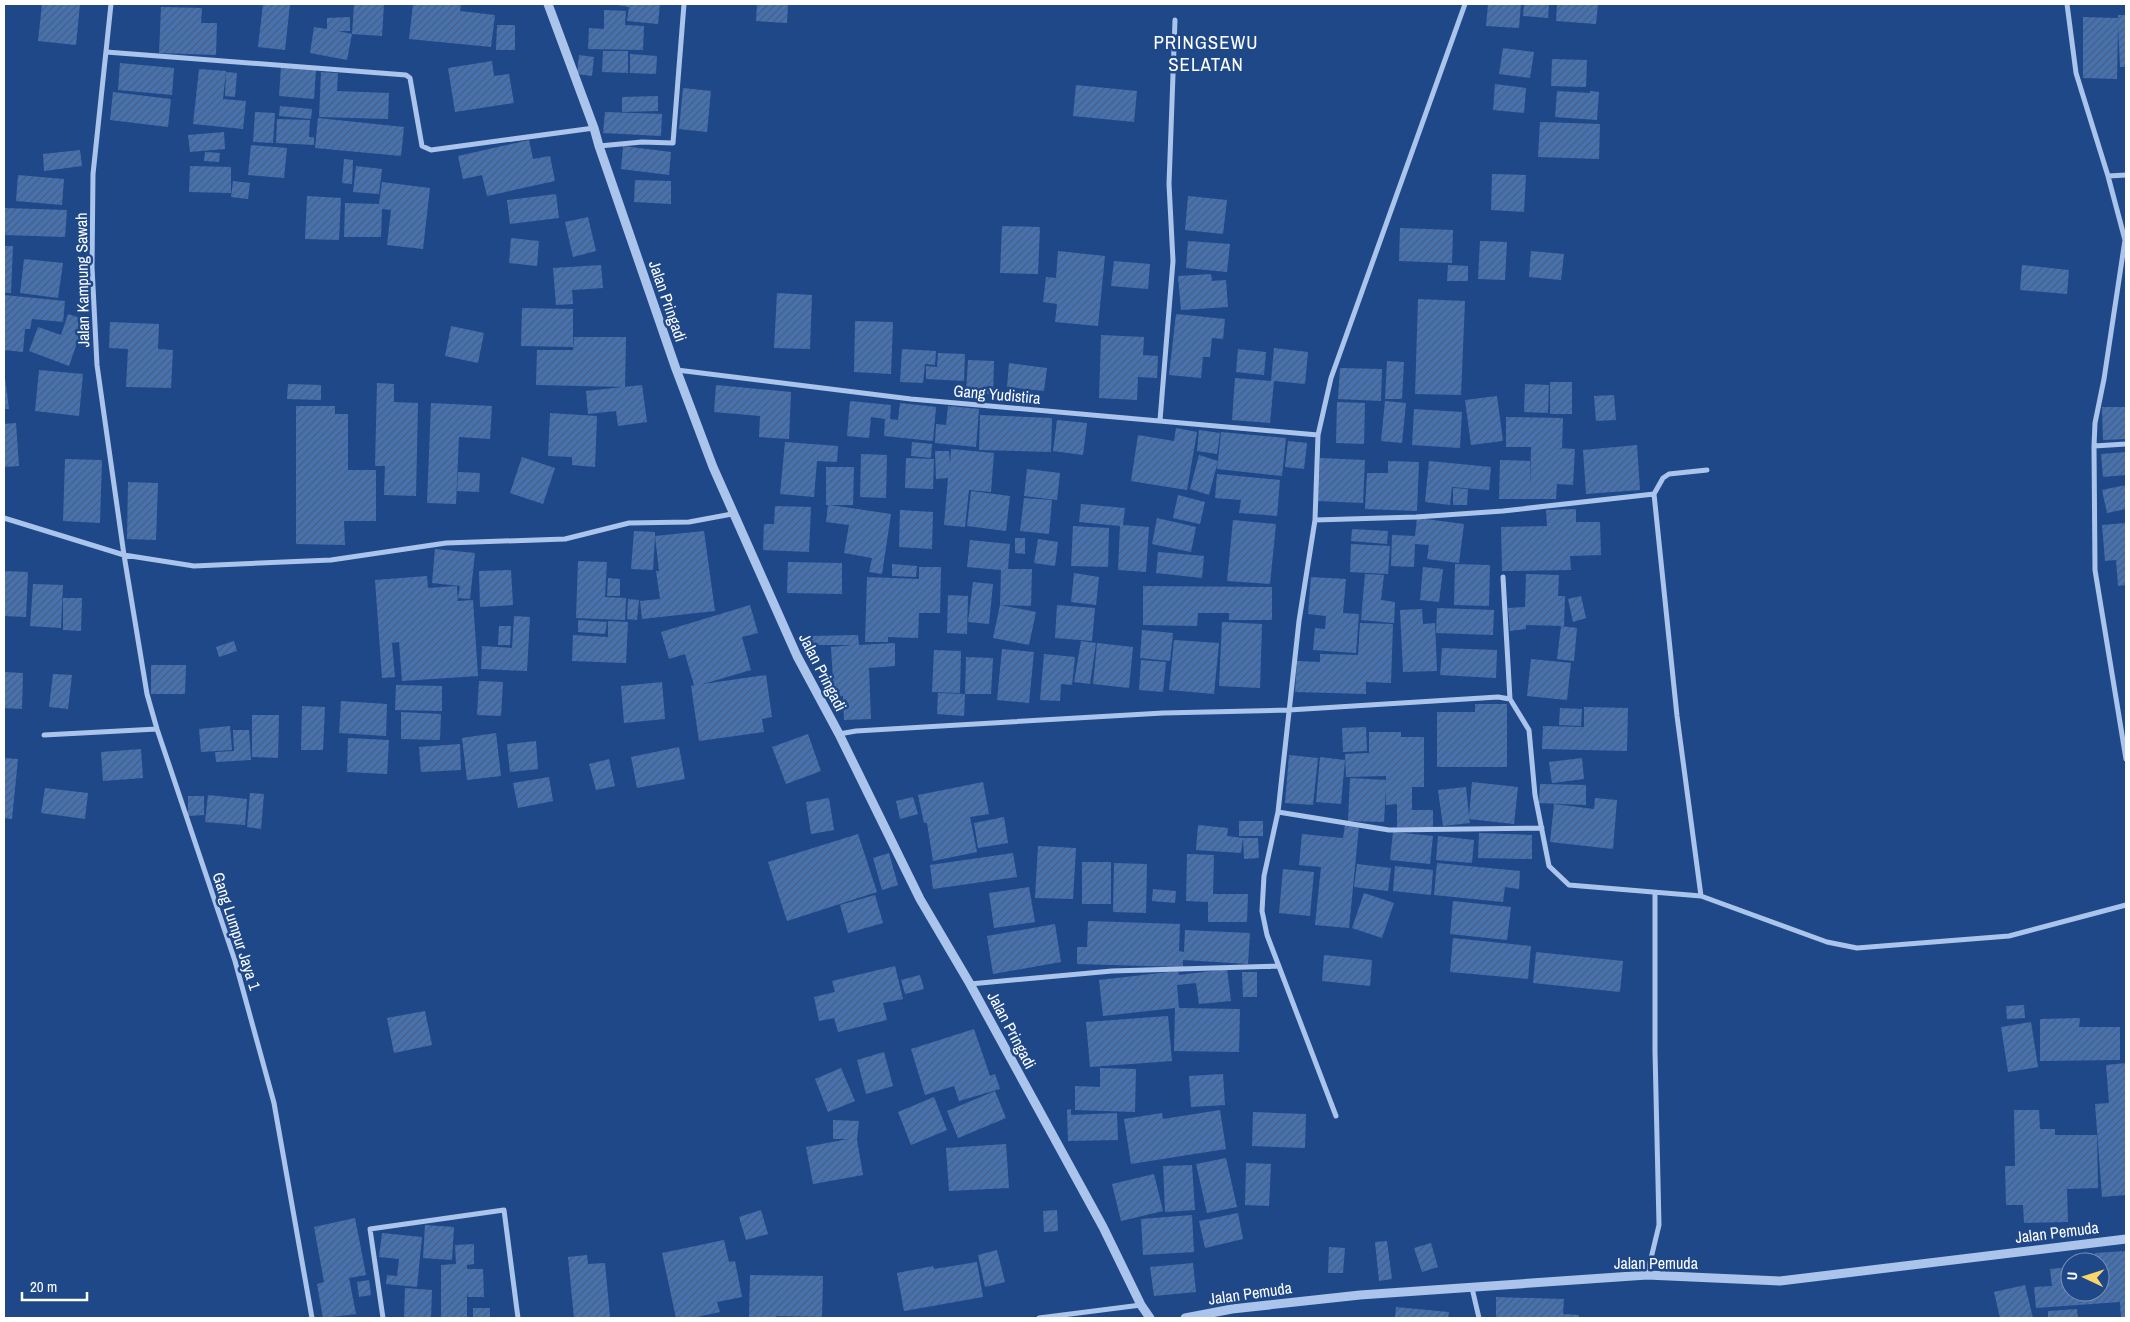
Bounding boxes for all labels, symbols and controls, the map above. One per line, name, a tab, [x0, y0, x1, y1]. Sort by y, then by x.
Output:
district label: PRINGSEWU SELATAN	[1153, 29, 1259, 77]
street label: Jalan Kampung Sawah	[70, 212, 94, 348]
street label: Jalan Pringadi	[644, 257, 692, 345]
street label: Gang Yudistira	[953, 379, 1042, 409]
street label: Jalan Pringadi	[794, 629, 852, 715]
street label: Gang Lumpur Jaya 1	[208, 869, 267, 993]
street label: Jalan Pringadi	[982, 987, 1042, 1073]
street label: Jalan Pemuda	[2014, 1216, 2101, 1248]
street label: Jalan Pemuda	[1614, 1252, 1699, 1274]
north arrow	[2060, 1252, 2110, 1302]
scale bar	[22, 1270, 88, 1302]
text: U	[2063, 1271, 2081, 1281]
text: 20 m	[30, 1276, 57, 1297]
street label: Jalan Pemuda	[1207, 1276, 1294, 1310]

